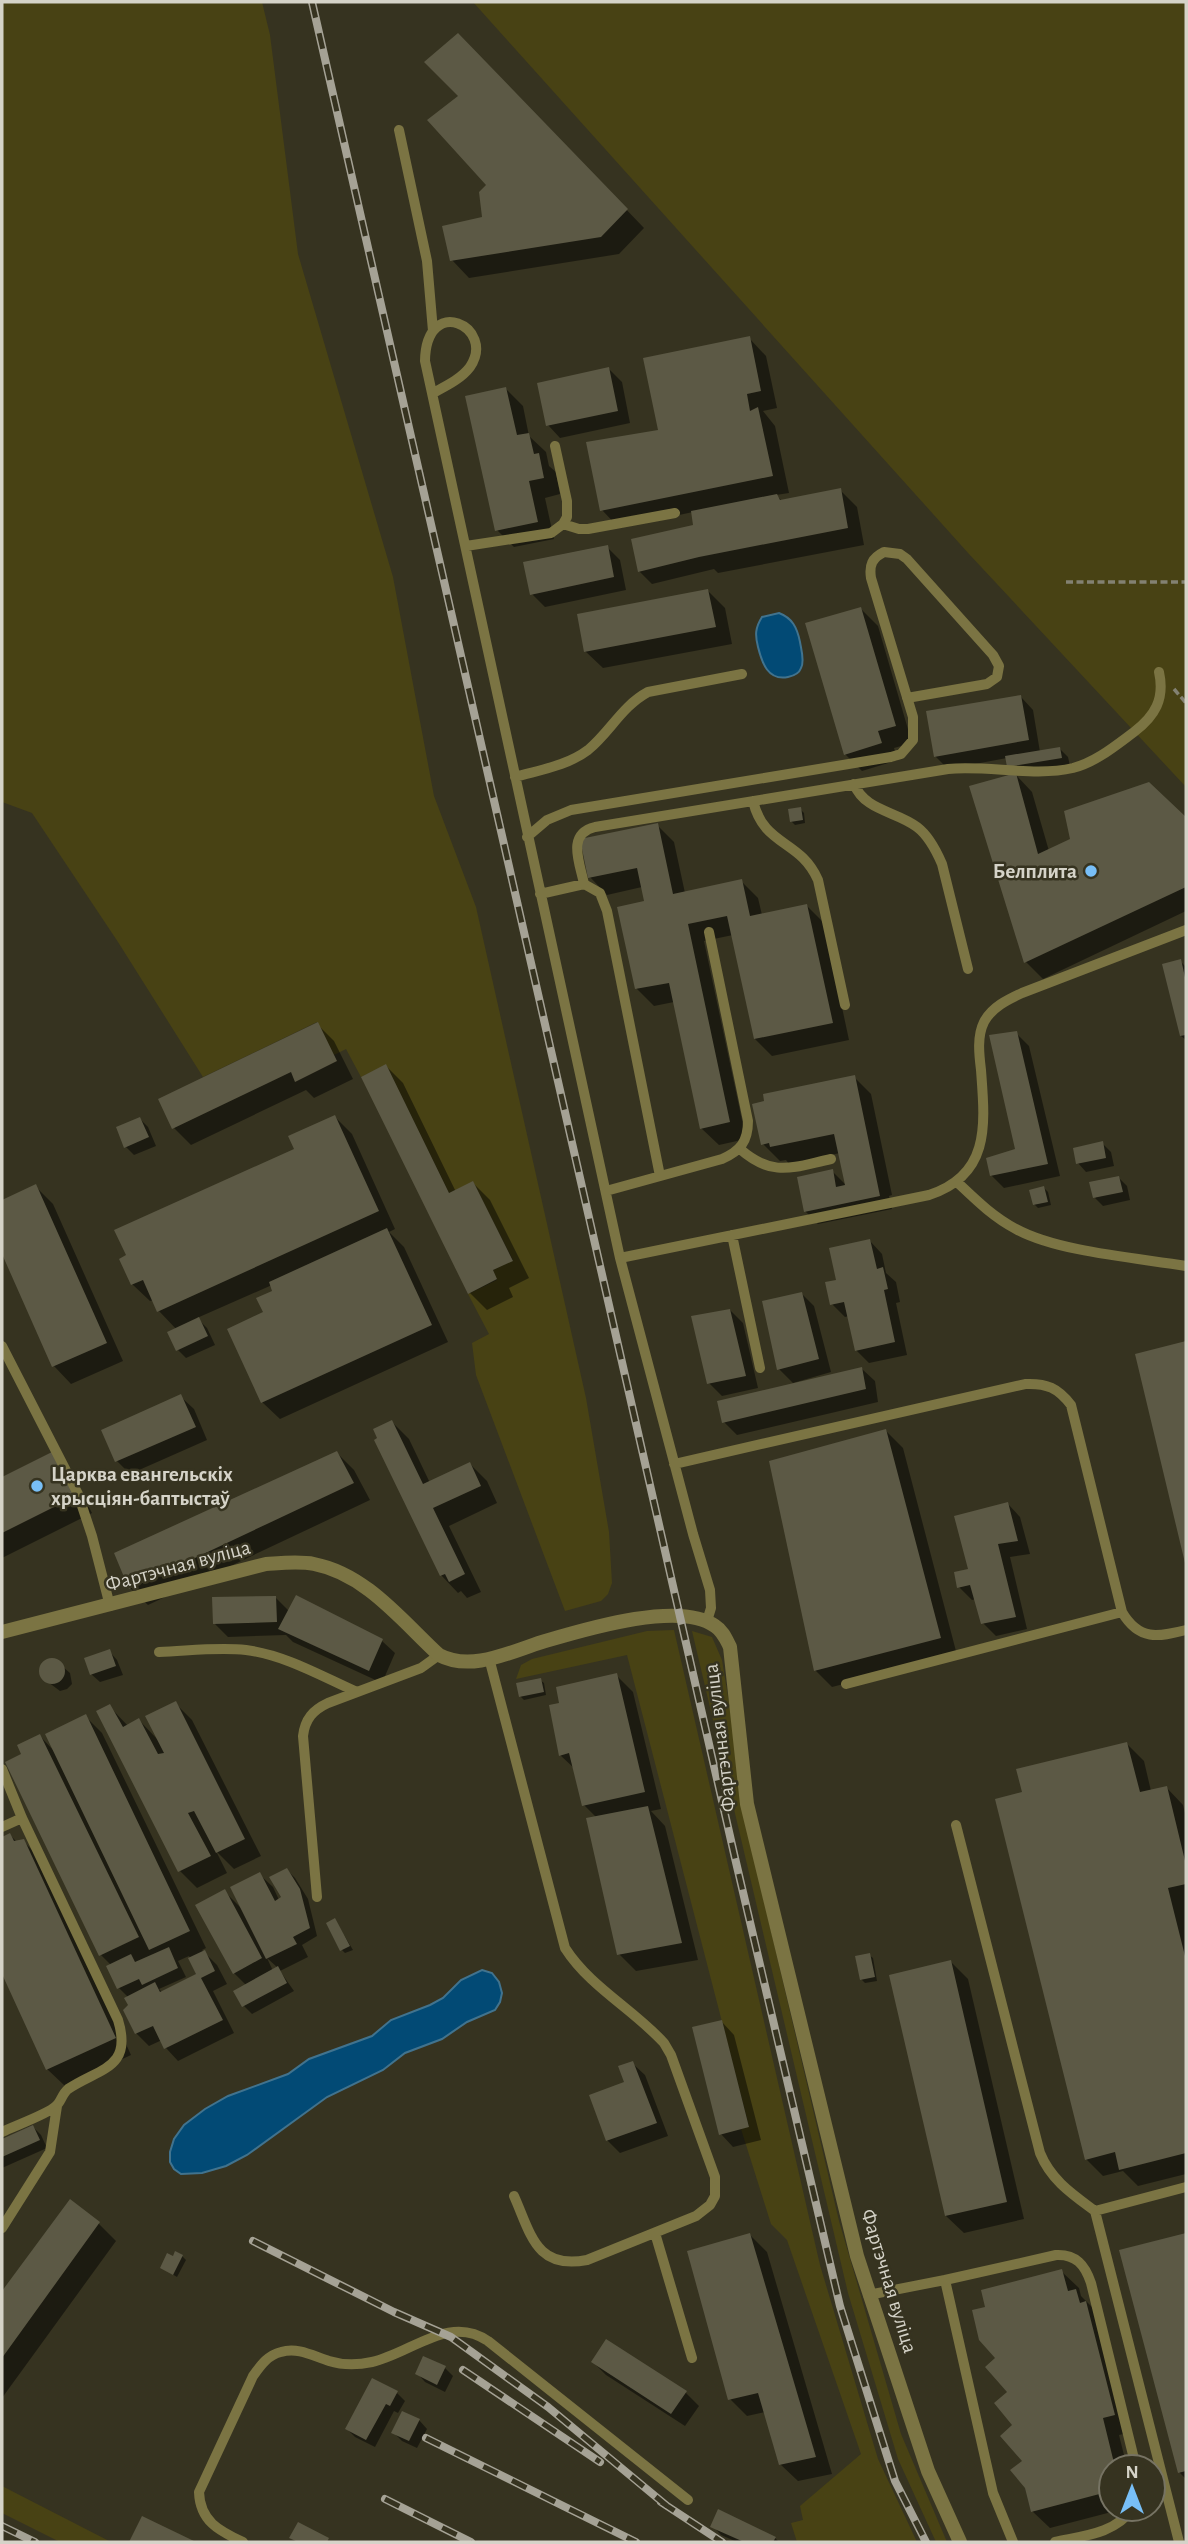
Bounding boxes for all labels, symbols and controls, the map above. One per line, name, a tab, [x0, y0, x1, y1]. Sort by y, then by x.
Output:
place label: Белплита	[993, 861, 1077, 882]
marker: Белплита	[1083, 863, 1099, 879]
place label: Царква евангельскіх хрысціян-баптыстаў	[51, 1464, 233, 1509]
marker: Царква евангельскіх хрысціян-баптыстаў	[29, 1478, 45, 1494]
street label: Фартэчная вуліца	[103, 1536, 253, 1595]
street label: Фартэчная вуліца	[700, 1662, 740, 1813]
street label: Фартэчная вуліца	[857, 2206, 921, 2356]
north arrow	[1097, 2453, 1167, 2523]
text: N	[1125, 2463, 1139, 2482]

